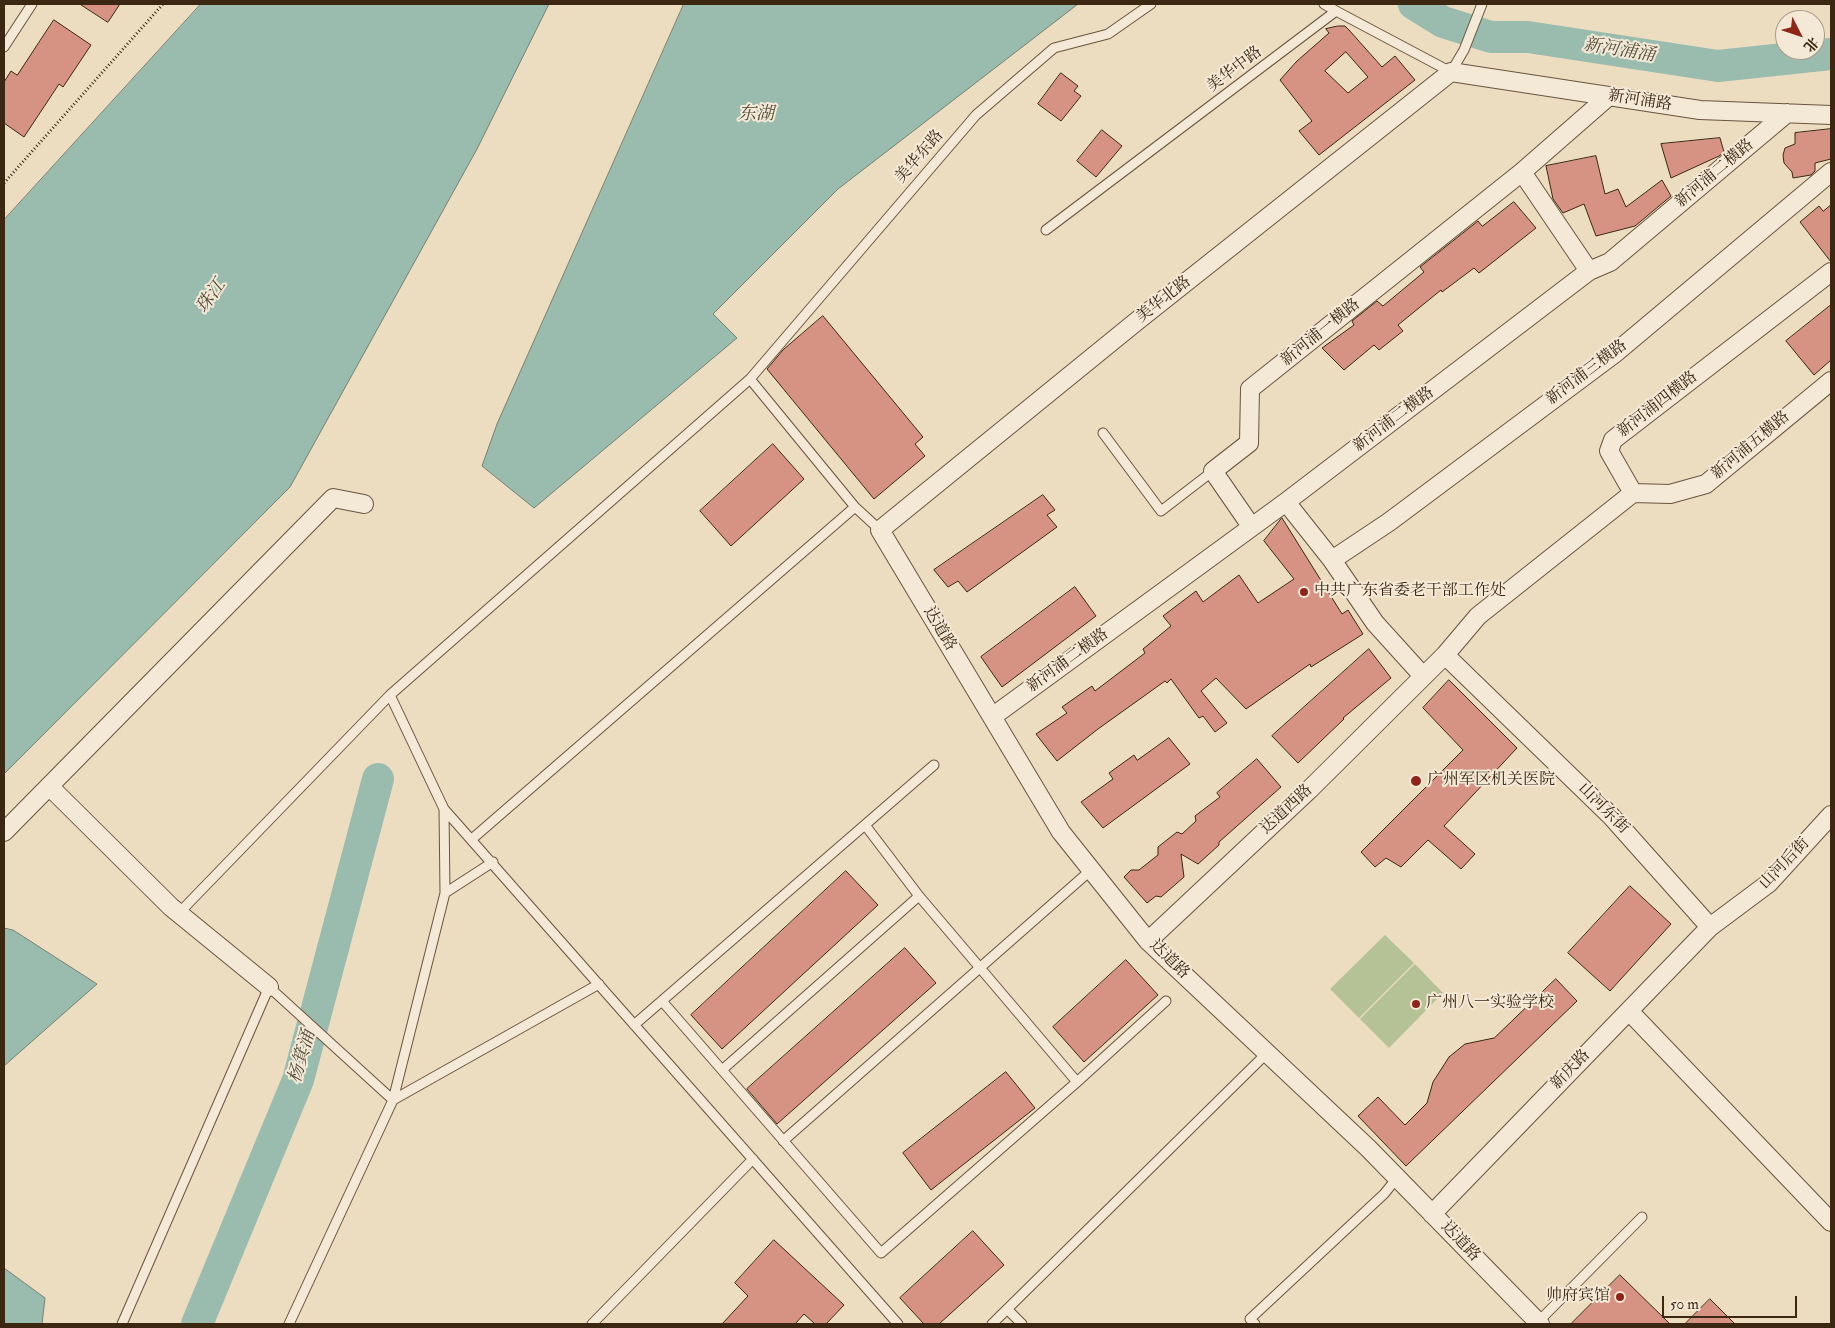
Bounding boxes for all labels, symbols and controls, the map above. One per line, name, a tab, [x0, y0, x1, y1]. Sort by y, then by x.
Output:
north arrow	[1775, 10, 1825, 60]
text: 北	[1800, 34, 1822, 55]
water label: 新河浦涌	[1582, 35, 1656, 67]
street label: 美华中路	[1204, 43, 1266, 97]
street label: 新河浦路	[1607, 87, 1673, 115]
water label: 东湖	[738, 104, 774, 126]
street label: 美华东路	[892, 127, 948, 187]
street label: 新河浦二横路	[1672, 136, 1758, 212]
street label: 美华北路	[1133, 273, 1195, 327]
water label: 珠江	[193, 276, 231, 318]
street label: 新河浦一横路	[1278, 295, 1364, 371]
street label: 新河浦三横路	[1543, 336, 1631, 410]
street label: 新河浦四横路	[1614, 368, 1702, 442]
street label: 新河浦二横路	[1350, 383, 1438, 457]
street label: 新河浦五横路	[1708, 408, 1794, 484]
place label: 中共广东省委老干部工作处	[1314, 582, 1506, 602]
marker: 中共广东省委老干部工作处	[1298, 586, 1310, 598]
street label: 达道路	[918, 603, 960, 655]
street label: 新河浦二横路	[1024, 625, 1112, 697]
place label: 广州军区机关医院	[1427, 771, 1555, 791]
marker: 广州军区机关医院	[1409, 774, 1423, 788]
street label: 山河东街	[1574, 780, 1632, 838]
street label: 达道西路	[1257, 781, 1317, 839]
street label: 山河后街	[1756, 834, 1814, 894]
street label: 达道路	[1145, 936, 1193, 984]
place label: 广州八一实验学校	[1426, 994, 1554, 1014]
marker: 广州八一实验学校	[1410, 998, 1422, 1010]
water label: 杨箕涌	[285, 1028, 321, 1086]
street label: 新庆路	[1547, 1046, 1595, 1094]
street label: 达道路	[1436, 1218, 1484, 1266]
scale bar	[1665, 1286, 1800, 1318]
place label: 帅府宾馆	[1546, 1287, 1610, 1307]
marker: 帅府宾馆	[1614, 1291, 1626, 1303]
text: 50 m	[1670, 1295, 1699, 1314]

